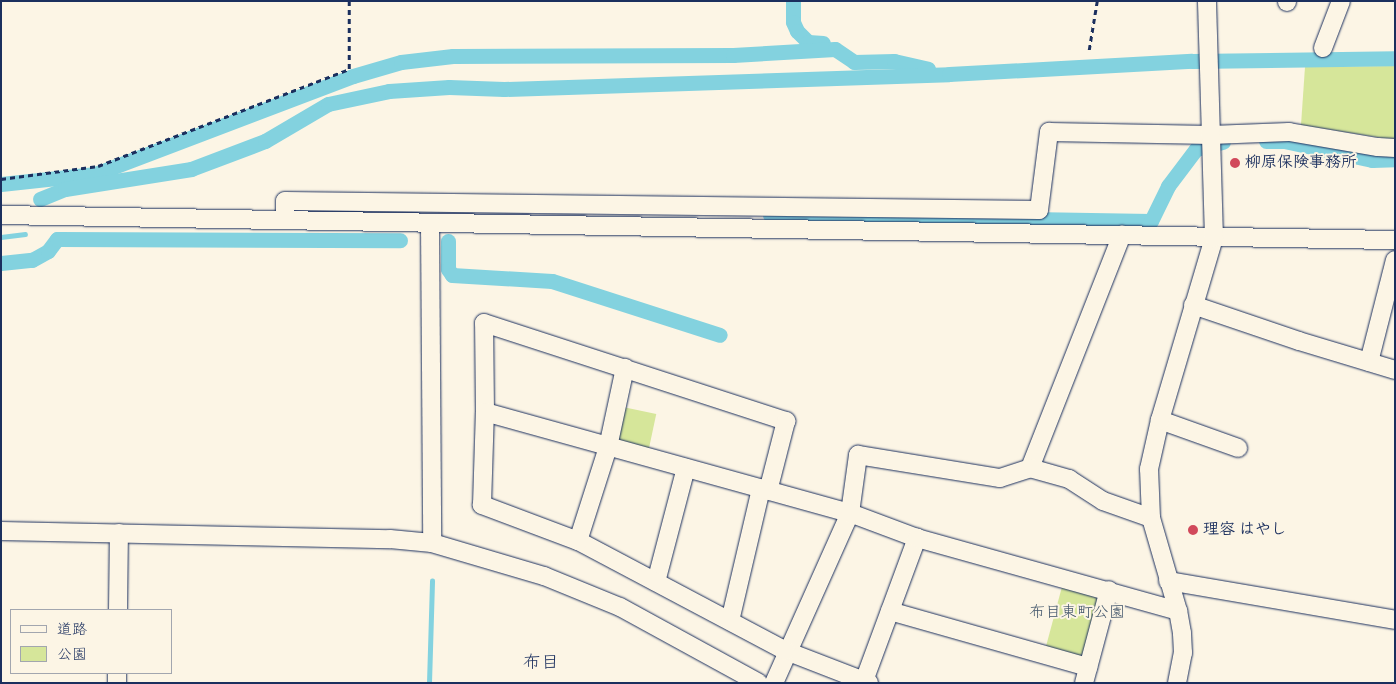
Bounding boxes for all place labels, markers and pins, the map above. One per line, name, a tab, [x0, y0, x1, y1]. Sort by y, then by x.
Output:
place label: 柳原保険事務所	[1245, 153, 1357, 173]
marker: 柳原保険事務所	[1229, 157, 1241, 169]
place label: 理容 はやし	[1203, 520, 1287, 540]
marker: 理容 はやし	[1187, 524, 1199, 536]

